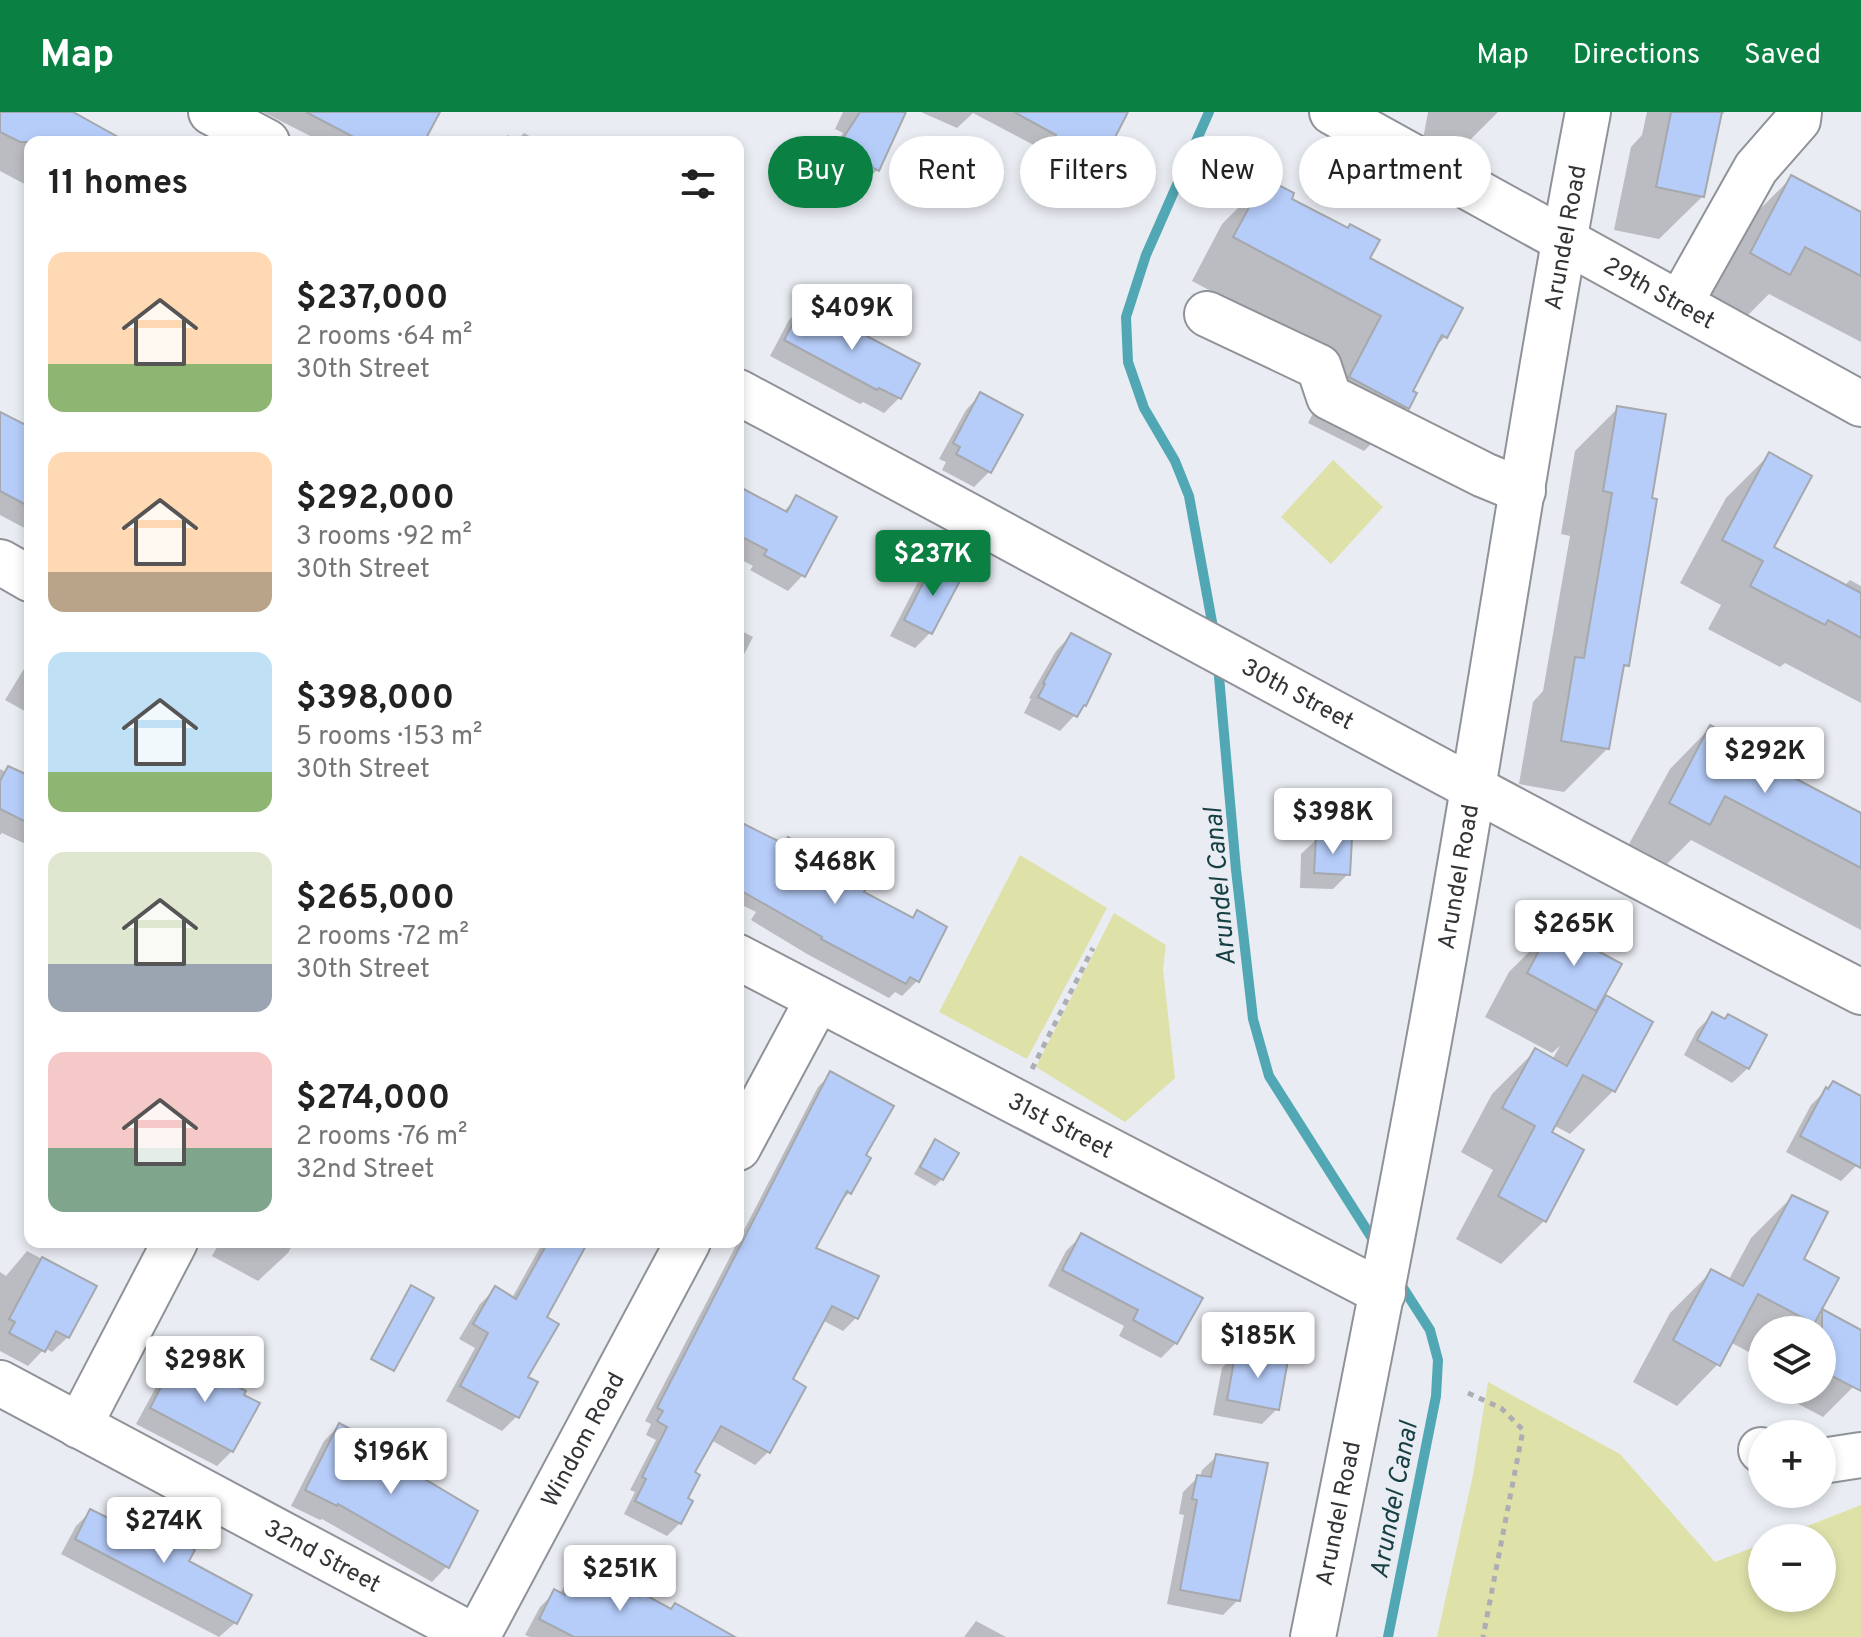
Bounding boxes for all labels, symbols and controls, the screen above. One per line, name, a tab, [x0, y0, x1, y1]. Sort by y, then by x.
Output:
text: Map	[40, 32, 114, 81]
text: Map	[1476, 38, 1529, 74]
text: Directions	[1573, 38, 1700, 74]
text: Saved	[1744, 38, 1821, 74]
chip: Buy	[768, 136, 873, 208]
chip: Rent	[889, 136, 1004, 208]
chip: Filters	[1020, 136, 1156, 208]
chip: New	[1172, 136, 1283, 208]
chip: Apartment	[1299, 136, 1491, 208]
icon: filters	[676, 162, 720, 206]
text: 11 homes	[48, 163, 188, 206]
street label: Arundel Road	[1539, 163, 1595, 313]
street label: 29th Street	[1597, 252, 1720, 337]
text: $237,000	[296, 278, 448, 321]
icon: home	[112, 284, 208, 380]
pin: $409K	[796, 284, 908, 352]
text: $409K	[810, 293, 894, 326]
text: 2 rooms · 64 m²	[296, 321, 472, 354]
text: 30th Street	[296, 354, 430, 387]
text: $292,000	[296, 478, 455, 521]
icon: home	[112, 484, 208, 580]
text: 3 rooms · 92 m²	[296, 521, 472, 554]
pin: $237K	[877, 530, 989, 598]
text: $237K	[893, 539, 973, 572]
text: 30th Street	[296, 554, 430, 587]
street label: 30th Street	[1235, 653, 1358, 738]
text: $398,000	[296, 678, 454, 721]
icon: home	[112, 684, 208, 780]
text: 5 rooms · 153 m²	[296, 721, 483, 754]
pin: $292K	[1709, 727, 1821, 795]
text: $292K	[1724, 736, 1806, 769]
text: 30th Street	[296, 754, 430, 787]
pin: $398K	[1277, 788, 1389, 856]
text: $398K	[1292, 797, 1374, 830]
street label: Arundel Road	[1433, 802, 1487, 952]
water label: Arundel Canal	[1198, 805, 1245, 967]
pin: $468K	[779, 838, 891, 906]
text: $468K	[793, 847, 877, 880]
text: $265,000	[296, 878, 455, 921]
icon: home	[112, 884, 208, 980]
pin: $265K	[1518, 900, 1630, 968]
text: $265K	[1533, 909, 1615, 942]
text: 2 rooms · 72 m²	[296, 921, 469, 954]
text: 30th Street	[296, 954, 430, 987]
text: $274,000	[296, 1078, 450, 1121]
icon: home	[112, 1084, 208, 1180]
street label: 31st Street	[1002, 1087, 1118, 1167]
text: 2 rooms · 76 m²	[296, 1121, 468, 1154]
text: 32nd Street	[296, 1154, 434, 1187]
pin: $185K	[1202, 1312, 1314, 1380]
map controls	[1748, 1316, 1836, 1612]
button: layers	[1748, 1316, 1836, 1404]
text: $185K	[1220, 1321, 1296, 1354]
pin: $298K	[149, 1336, 261, 1404]
text: $298K	[164, 1345, 246, 1378]
street label: Windom Road	[536, 1368, 633, 1513]
water label: Arundel Canal	[1364, 1418, 1427, 1582]
button: +	[1748, 1420, 1836, 1508]
pin: $196K	[335, 1428, 447, 1496]
text: $196K	[353, 1437, 429, 1470]
street label: Arundel Road	[1311, 1439, 1369, 1589]
pin: $274K	[108, 1497, 220, 1565]
text: $274K	[125, 1506, 203, 1539]
street label: 32nd Street	[258, 1514, 385, 1601]
button: −	[1748, 1524, 1836, 1612]
pin: $251K	[564, 1545, 676, 1613]
text: $251K	[582, 1554, 658, 1587]

